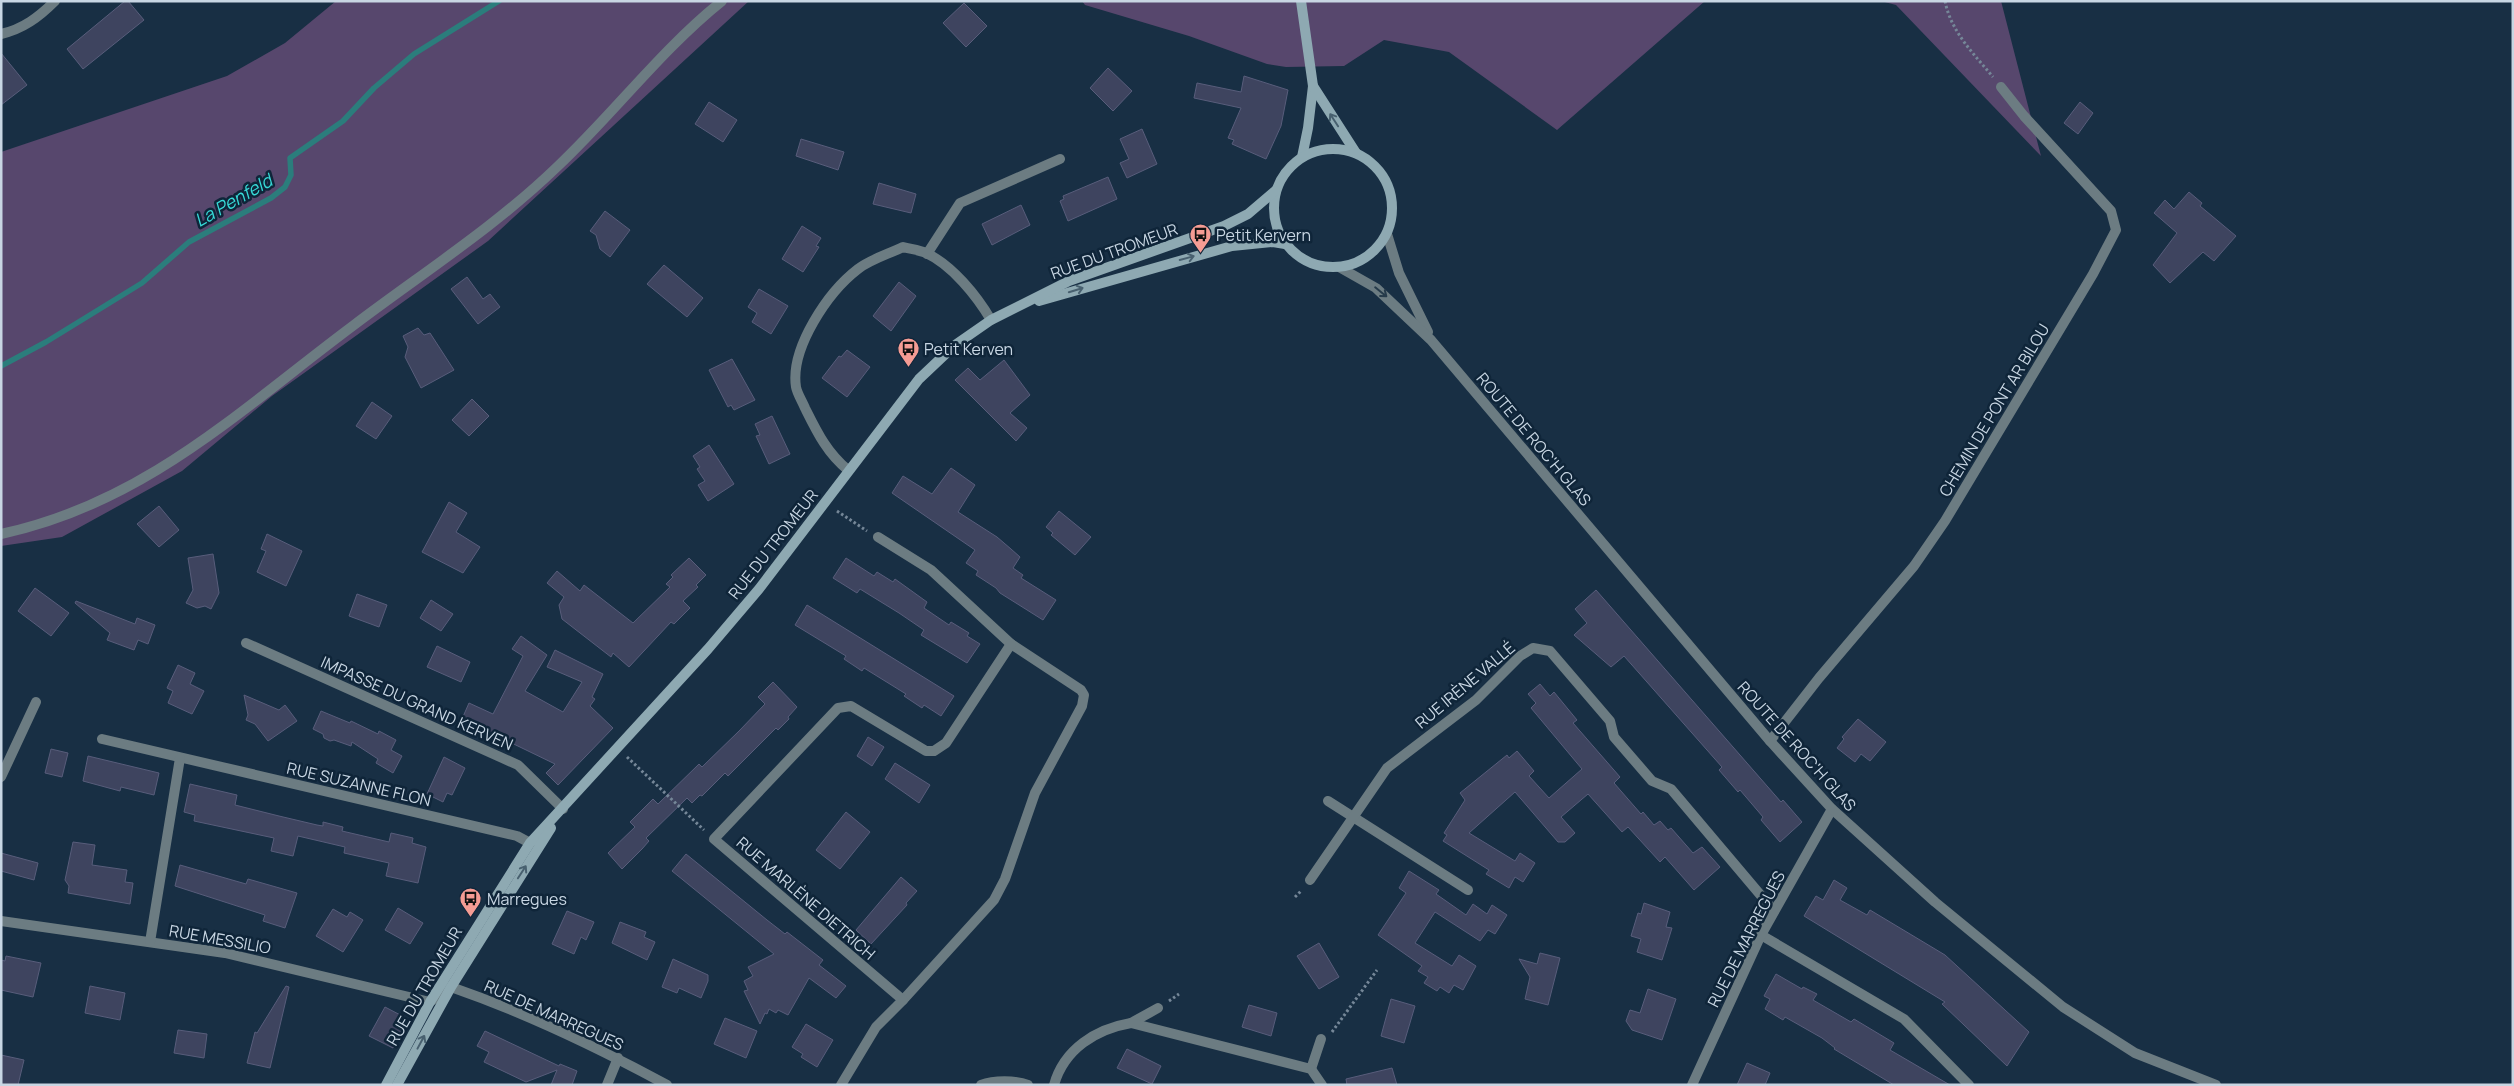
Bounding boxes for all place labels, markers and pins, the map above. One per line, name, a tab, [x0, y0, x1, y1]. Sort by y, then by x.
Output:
bus stop icon: Petit Kervern	[1188, 223, 1212, 254]
place label: Petit Kervern	[1216, 224, 1311, 246]
bus stop icon: Petit Kerven	[896, 337, 920, 368]
place label: Petit Kerven	[924, 338, 1013, 360]
bus stop icon: Marregues	[459, 887, 483, 918]
place label: Marregues	[487, 888, 567, 910]

